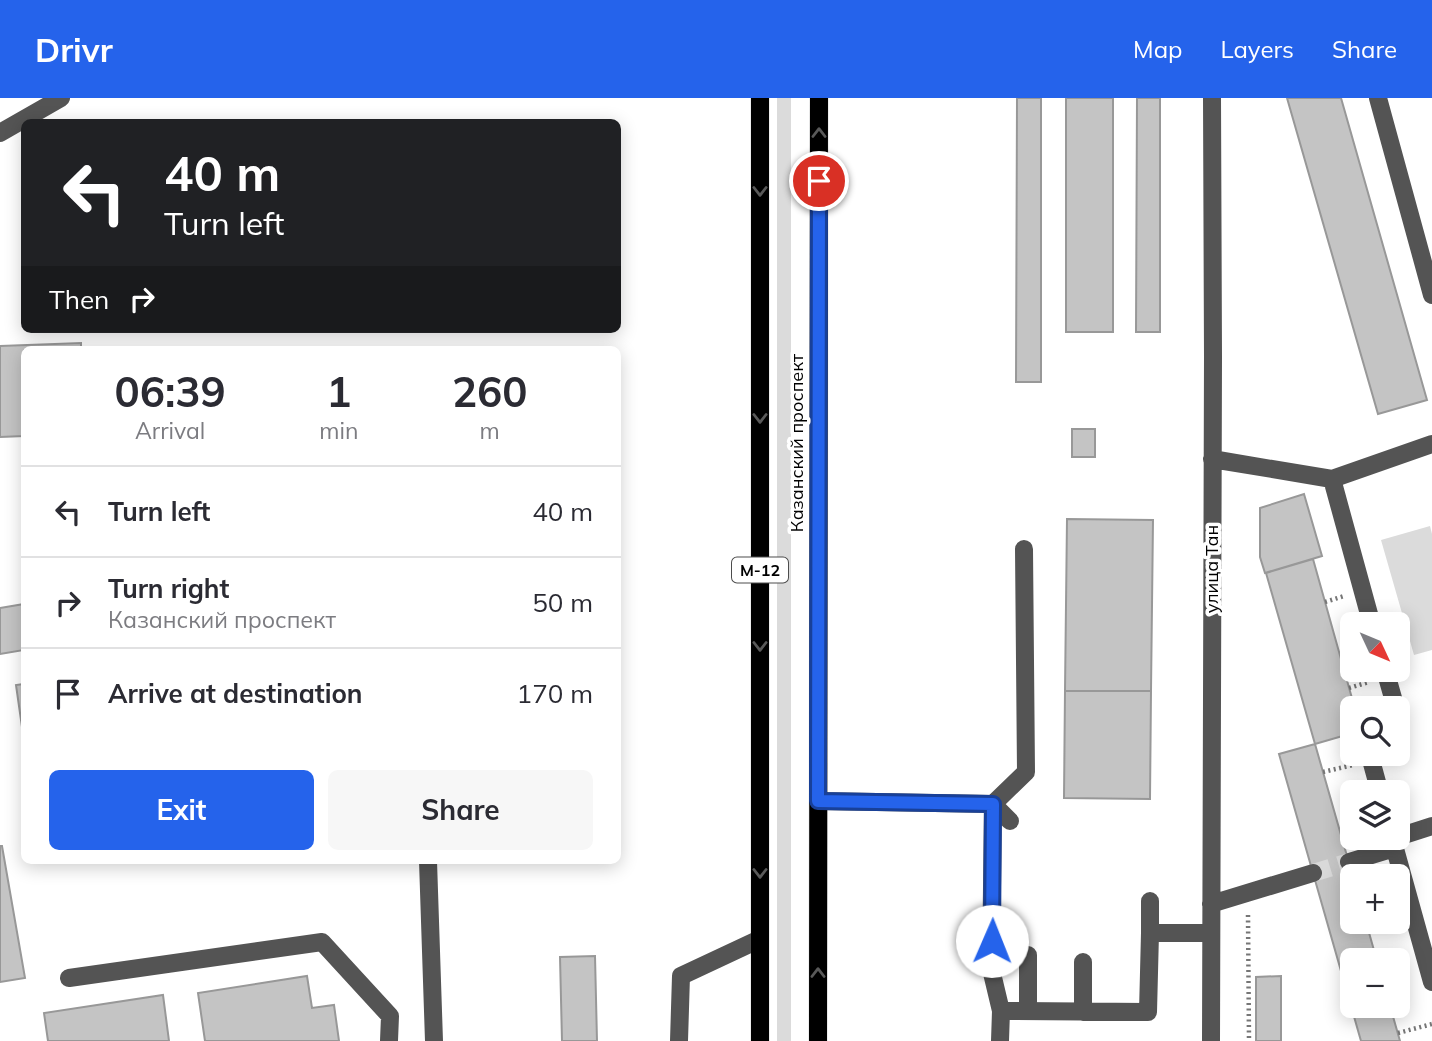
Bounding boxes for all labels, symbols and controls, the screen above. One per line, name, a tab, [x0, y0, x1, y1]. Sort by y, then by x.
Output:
text: Drivr	[35, 29, 113, 70]
text: Map	[1133, 34, 1182, 64]
text: Layers	[1220, 34, 1294, 64]
text: Share	[1332, 34, 1397, 64]
one-way arrow	[811, 127, 827, 138]
text: 40 m	[164, 142, 280, 203]
icon: left	[49, 147, 140, 238]
pin	[789, 151, 849, 211]
icon: arrive	[800, 162, 838, 200]
one-way arrow	[752, 186, 768, 196]
text: Turn left	[164, 203, 284, 243]
icon: right	[123, 280, 161, 318]
text: Then	[49, 283, 109, 316]
street label: Казанский проспект	[785, 353, 808, 532]
text: 06:39	[115, 365, 226, 418]
text: 1	[326, 365, 351, 418]
text: 260	[452, 365, 527, 418]
one-way arrow	[752, 413, 768, 424]
text: Arrival	[135, 416, 205, 445]
text: min	[319, 416, 358, 445]
text: m	[480, 416, 500, 445]
icon: left	[49, 493, 87, 531]
text: Turn left	[108, 495, 210, 528]
text: 40 m	[532, 495, 593, 528]
street label: улица Тан	[1200, 525, 1223, 613]
road number: М-12	[732, 558, 788, 583]
text: Turn right	[108, 572, 229, 605]
icon: right	[49, 584, 87, 622]
text: 50 m	[532, 586, 593, 619]
text: Казанский проспект	[108, 605, 336, 634]
north arrow	[1340, 612, 1410, 682]
map controls	[1340, 612, 1410, 1018]
one-way arrow	[752, 641, 768, 651]
icon: arrive	[49, 675, 87, 713]
text: Arrive at destination	[108, 677, 363, 710]
text: 170 m	[517, 677, 593, 710]
button: search	[1340, 696, 1410, 766]
button: Exit	[49, 770, 314, 850]
button: Share	[328, 770, 593, 850]
button: layers	[1340, 780, 1410, 850]
button: +	[1340, 864, 1410, 934]
one-way arrow	[752, 868, 768, 879]
position arrow	[955, 904, 1029, 978]
button: −	[1340, 948, 1410, 1018]
one-way arrow	[810, 967, 826, 978]

